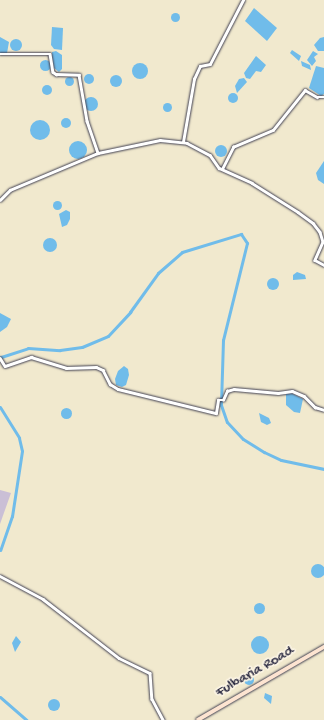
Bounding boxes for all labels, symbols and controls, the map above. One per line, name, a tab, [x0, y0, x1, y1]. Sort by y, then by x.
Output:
street label: Fulbaria Road	[213, 642, 297, 702]

